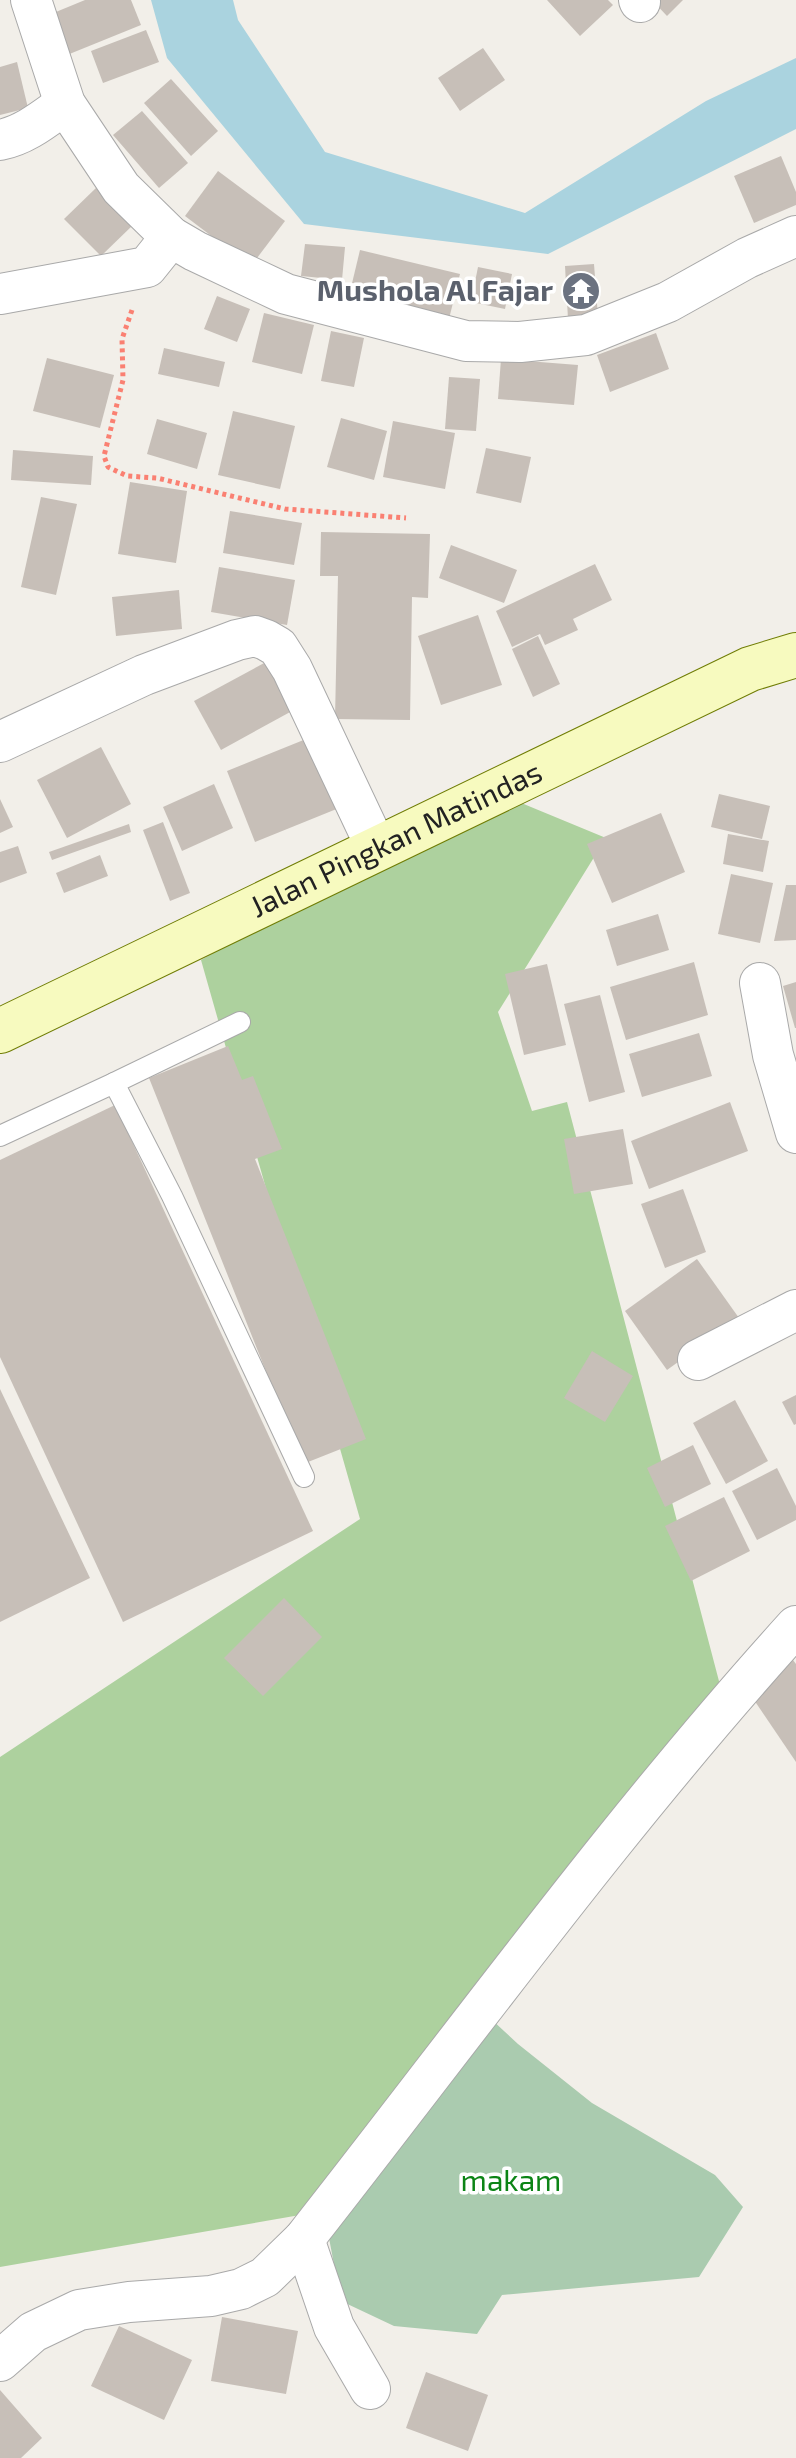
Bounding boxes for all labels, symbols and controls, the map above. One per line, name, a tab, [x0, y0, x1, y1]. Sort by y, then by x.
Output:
temple icon: Mushola Al Fajar	[560, 270, 602, 312]
place label: Mushola Al Fajar	[317, 271, 553, 307]
street label: Jalan Pingkan Matindas	[244, 752, 547, 924]
park label: makam	[461, 2161, 561, 2197]

